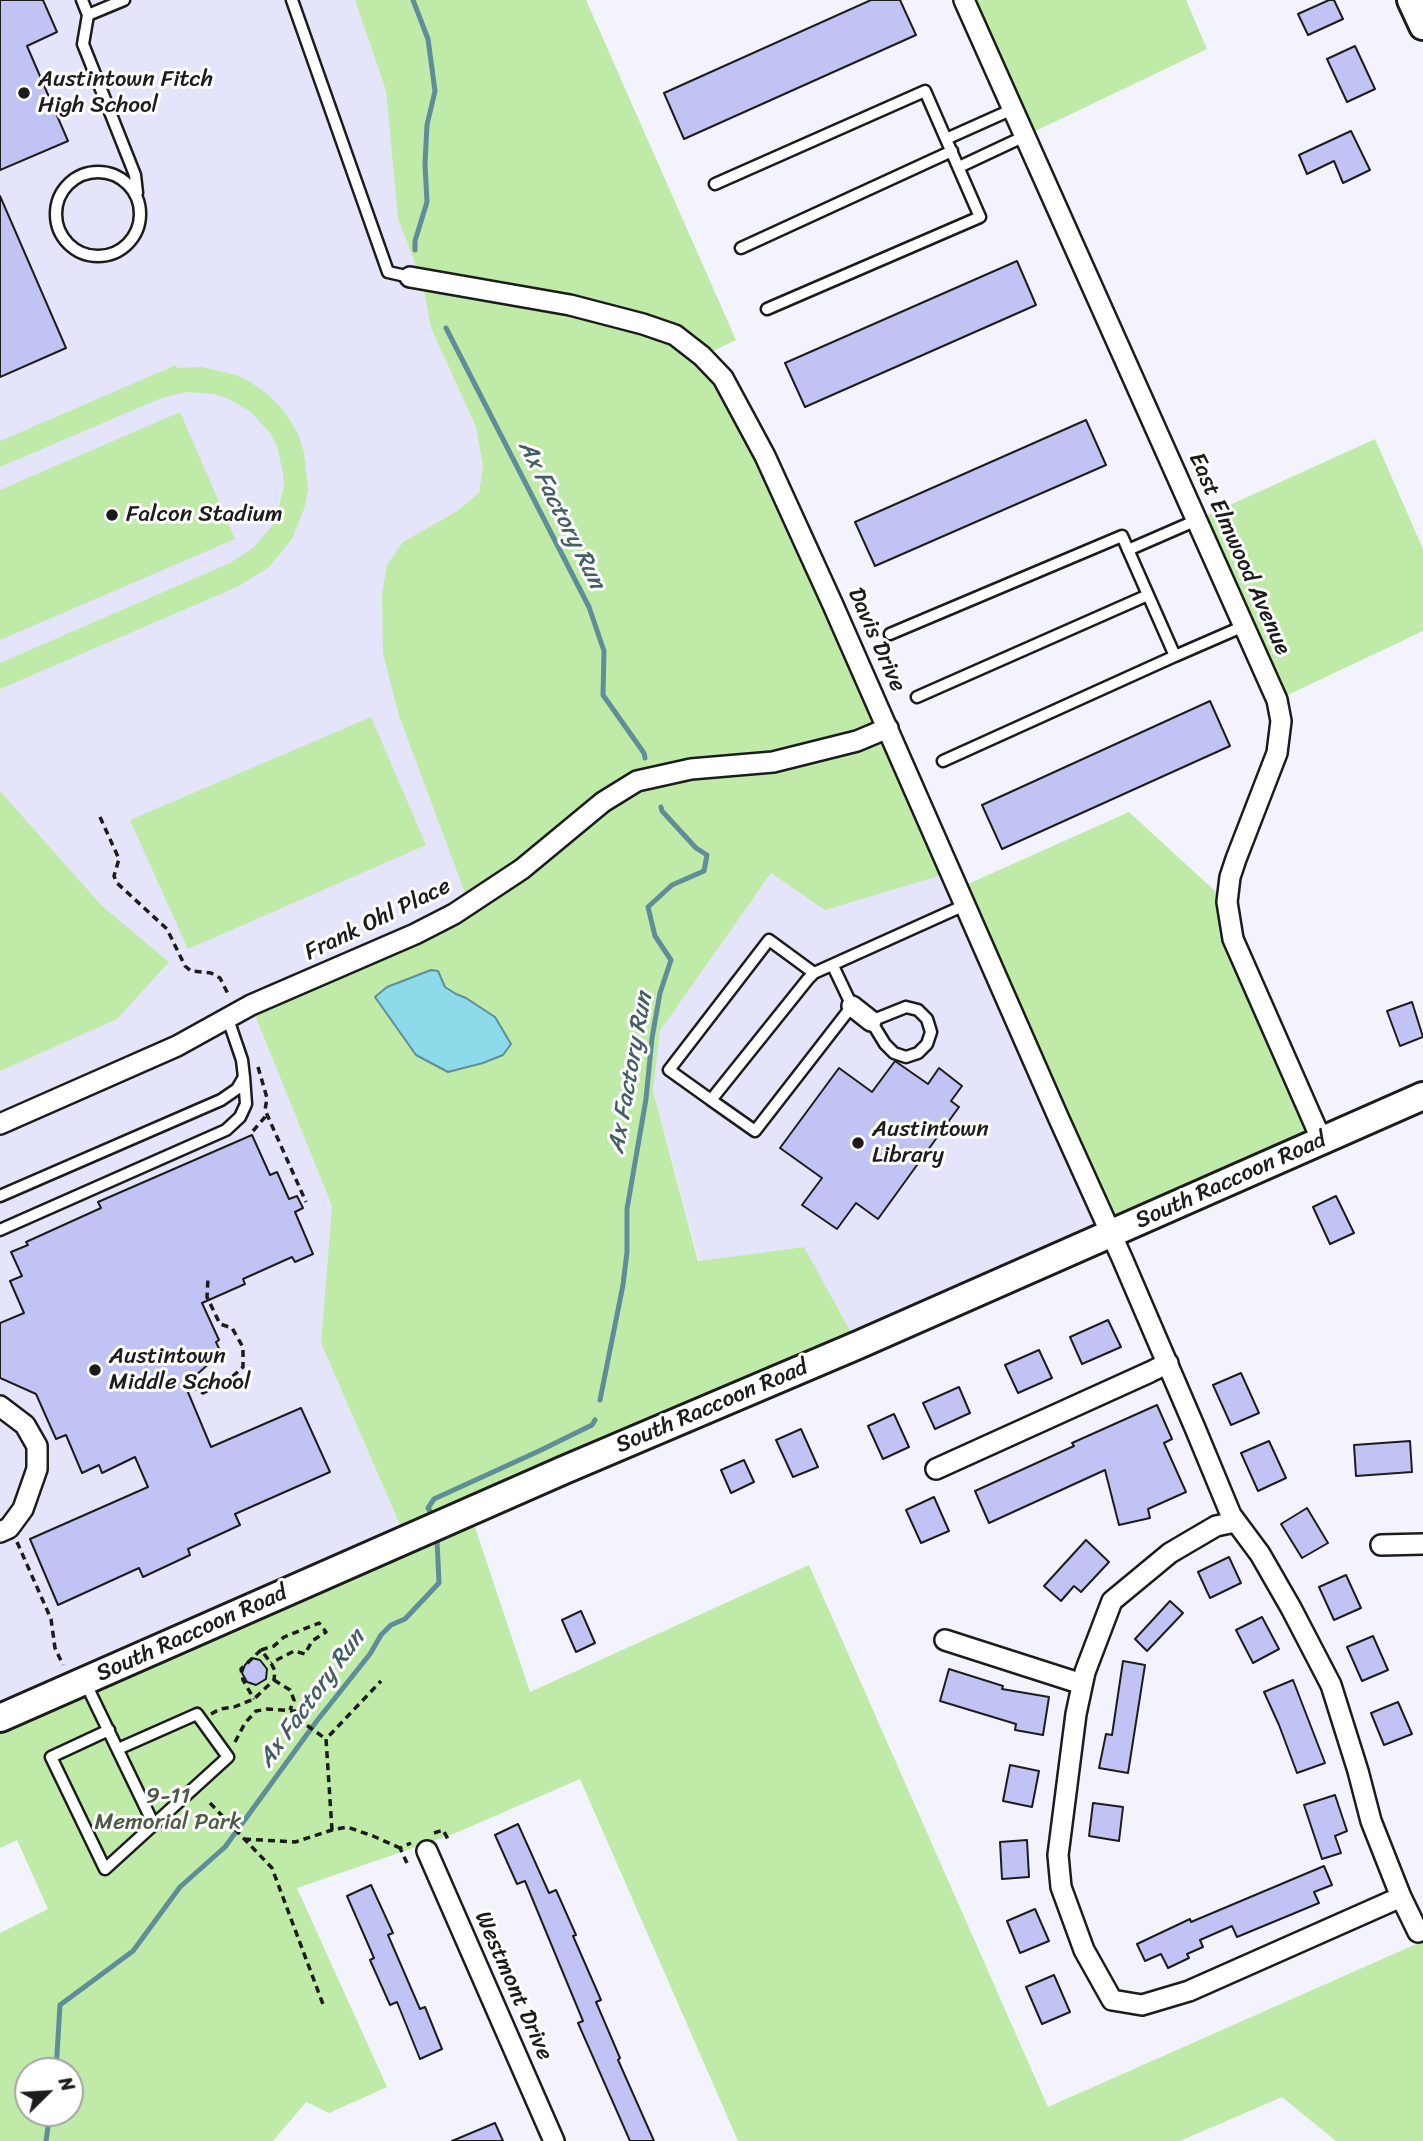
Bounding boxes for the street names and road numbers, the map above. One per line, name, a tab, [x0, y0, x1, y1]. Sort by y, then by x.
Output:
street label: East Elmwood Avenue	[1182, 448, 1296, 660]
street label: Davis Drive	[841, 584, 911, 696]
street label: Frank Ohl Place	[301, 873, 455, 967]
street label: South Raccoon Road	[1131, 1127, 1331, 1235]
street label: South Raccoon Road	[612, 1354, 812, 1460]
street label: South Raccoon Road	[92, 1580, 292, 1688]
street label: Westmont Drive	[468, 1907, 558, 2065]

